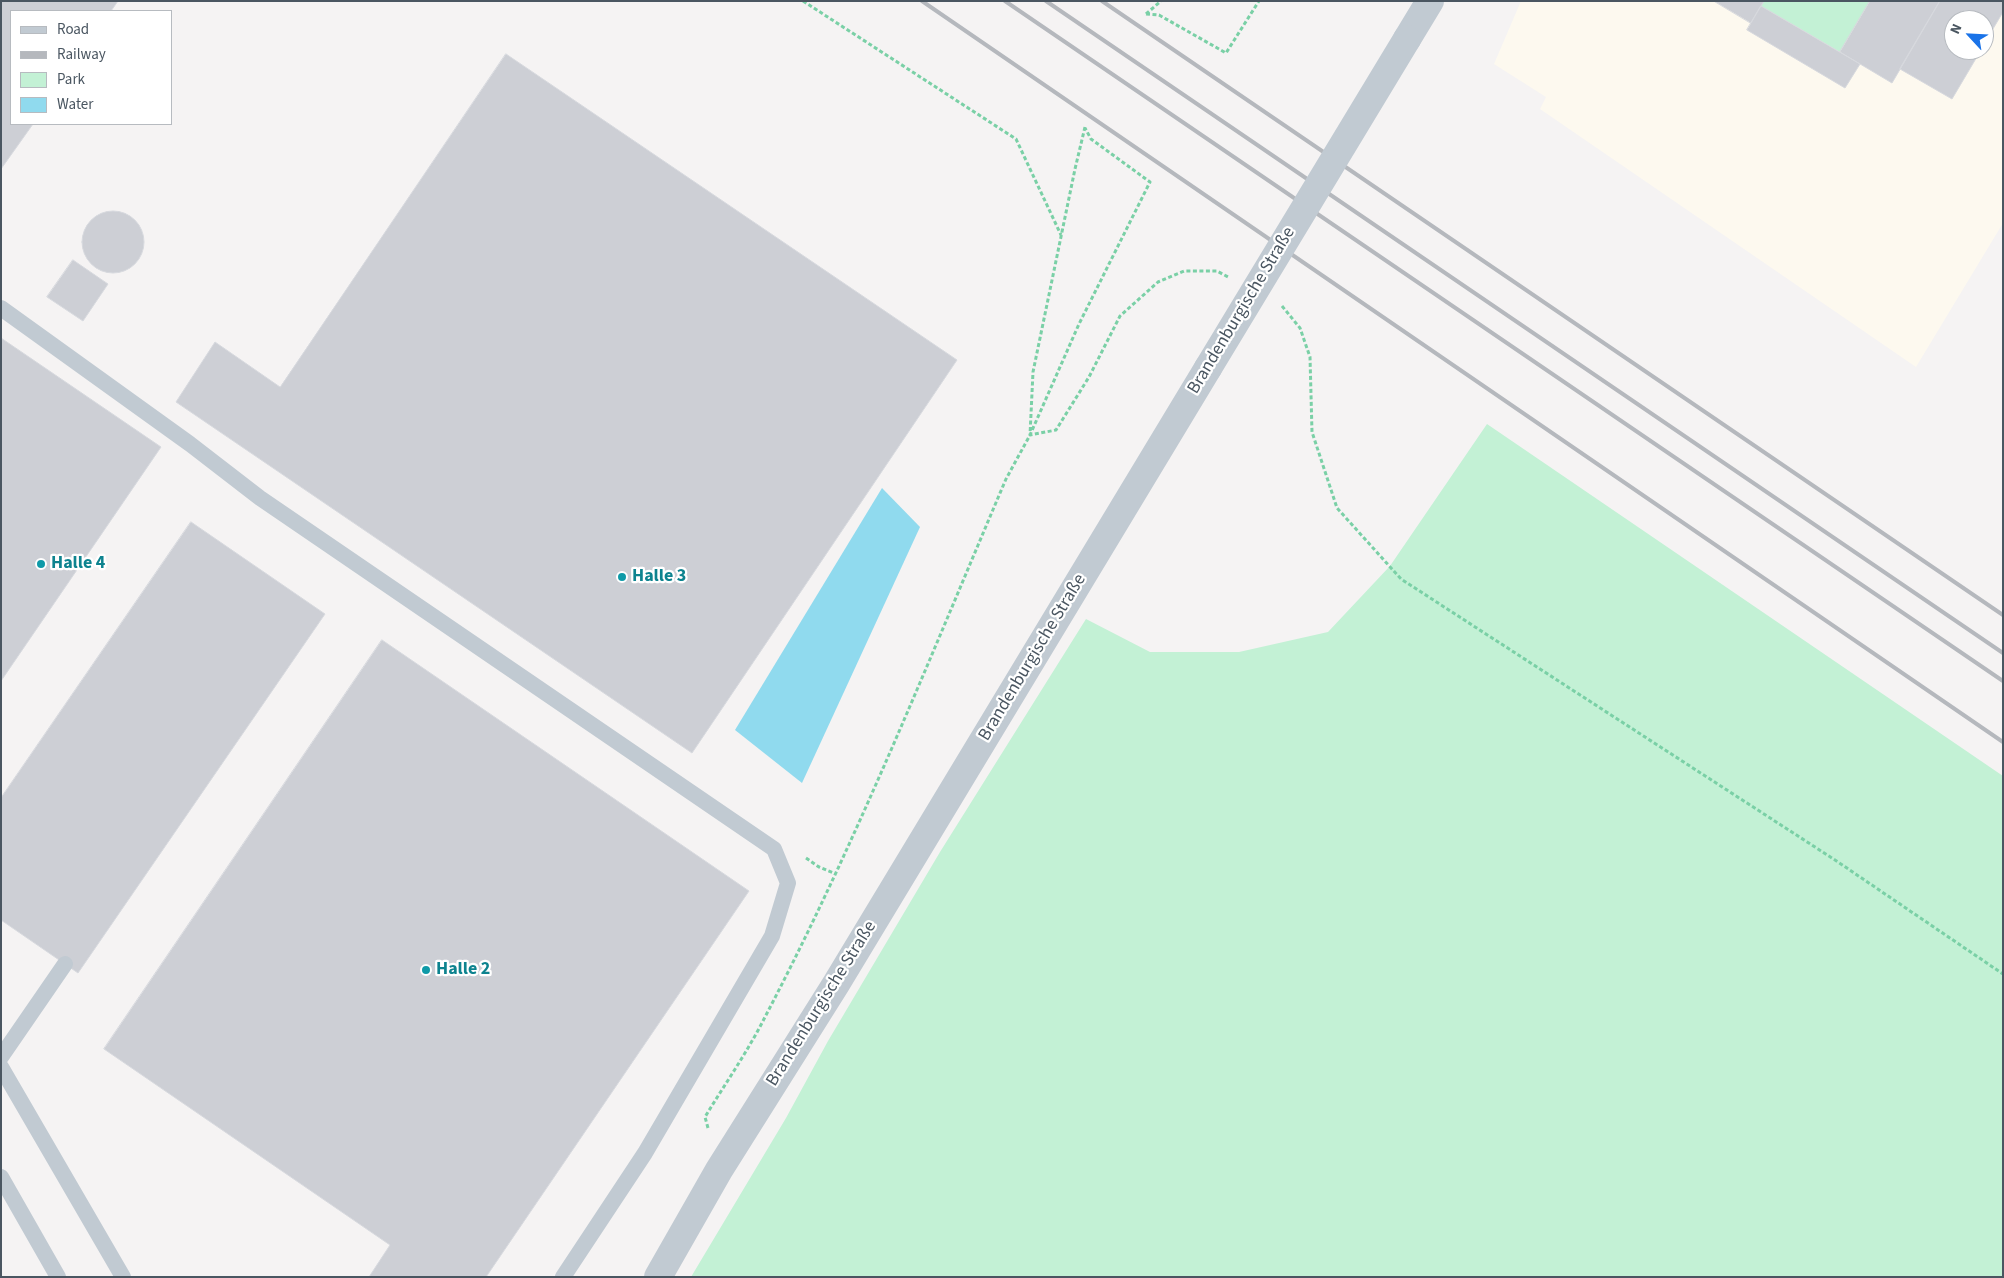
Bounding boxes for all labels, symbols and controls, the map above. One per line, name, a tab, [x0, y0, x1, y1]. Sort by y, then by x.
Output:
legend	[10, 10, 172, 125]
north arrow	[1944, 10, 1994, 60]
text: Road	[57, 19, 89, 40]
text: N	[1945, 21, 1967, 38]
text: Railway	[57, 44, 106, 65]
text: Park	[57, 69, 85, 90]
text: Water	[57, 94, 93, 115]
street label: Brandenburgische Straße	[1184, 224, 1300, 398]
place label: Halle 4	[51, 553, 105, 575]
marker: Halle 4	[35, 558, 47, 570]
place label: Halle 3	[632, 566, 686, 588]
marker: Halle 3	[616, 571, 628, 583]
street label: Brandenburgische Straße	[975, 571, 1091, 745]
street label: Brandenburgische Straße	[762, 917, 882, 1091]
place label: Halle 2	[436, 959, 490, 981]
marker: Halle 2	[420, 964, 432, 976]

